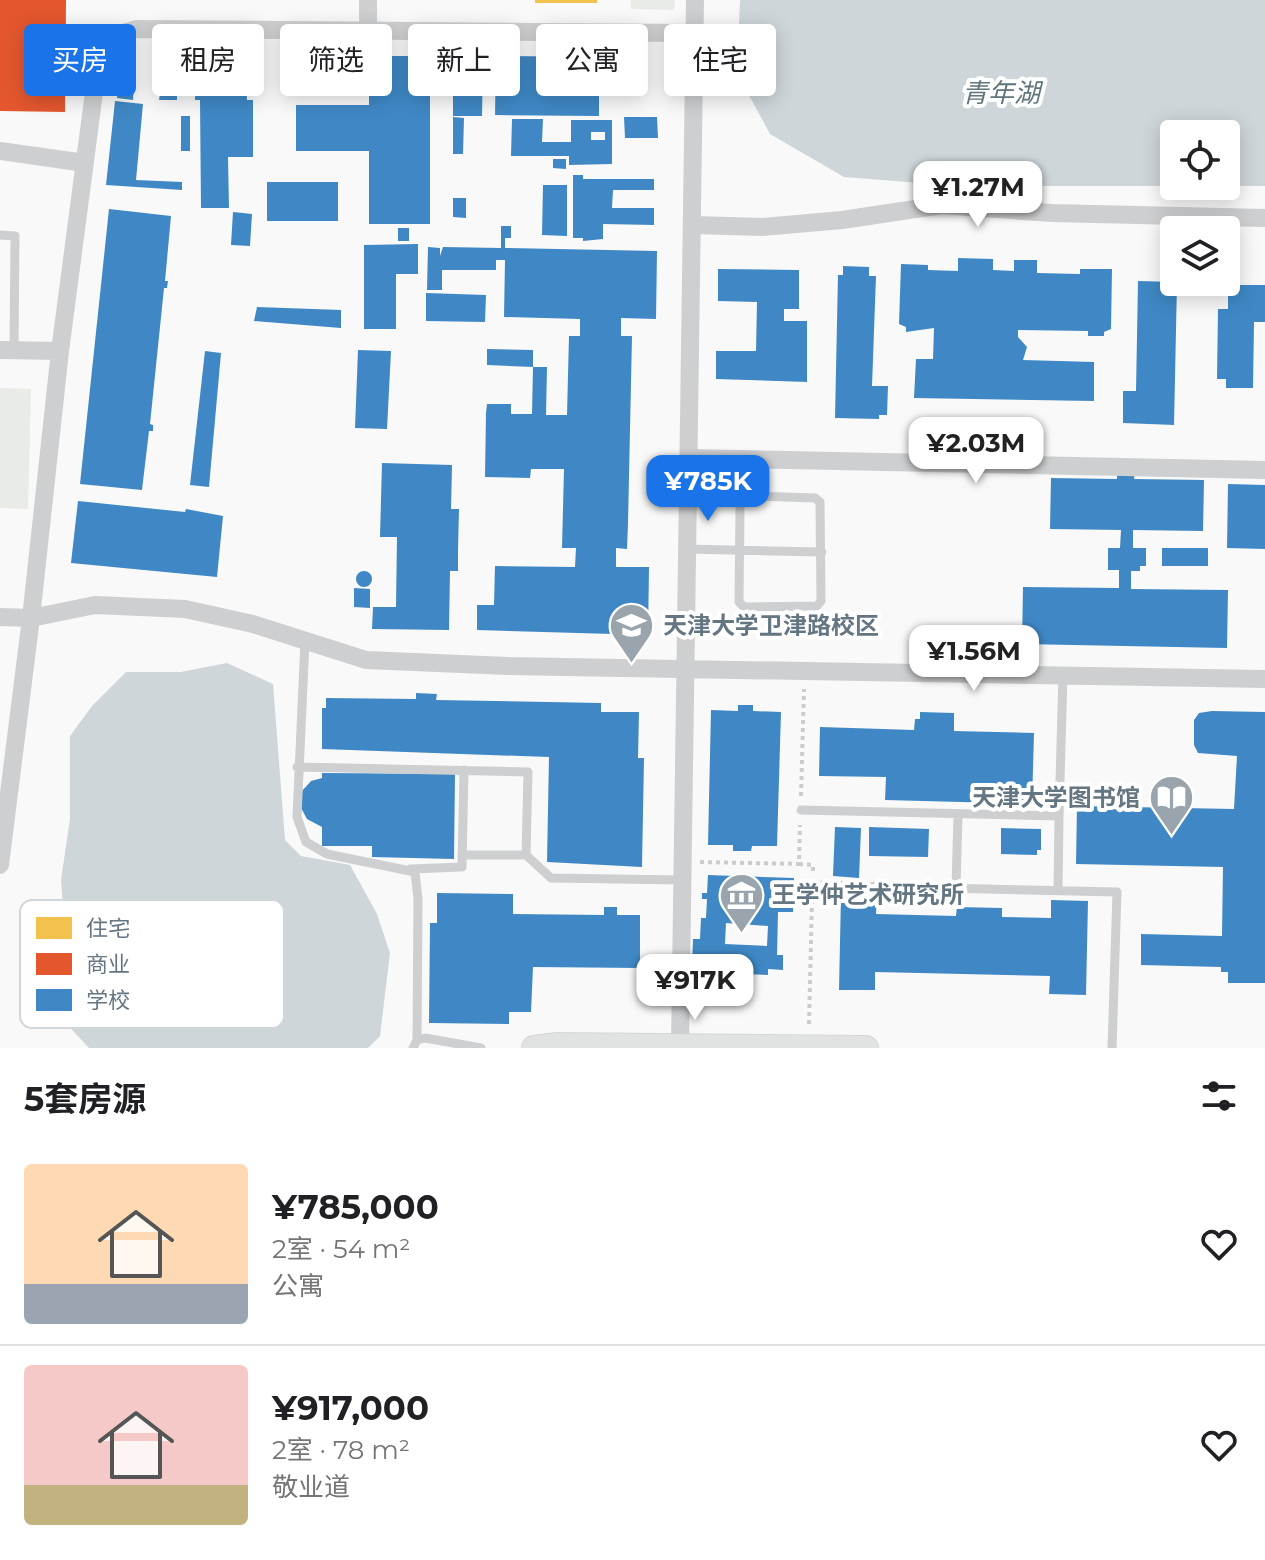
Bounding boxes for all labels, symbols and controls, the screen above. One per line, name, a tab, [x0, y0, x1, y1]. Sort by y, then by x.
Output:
chip: 买房	[24, 24, 136, 96]
chip: 租房	[152, 24, 264, 96]
chip: 筛选	[280, 24, 392, 96]
chip: 新上	[408, 24, 520, 96]
chip: 公寓	[536, 24, 648, 96]
chip: 住宅	[664, 24, 776, 96]
water label: 青年湖	[962, 77, 1044, 109]
map controls	[1160, 120, 1240, 296]
button: locate	[1160, 120, 1240, 200]
pin: ¥1.27M	[913, 161, 1043, 229]
text: ¥1.27M	[931, 171, 1025, 203]
button: layers	[1160, 216, 1240, 296]
pin: ¥2.03M	[911, 417, 1041, 485]
text: ¥2.03M	[927, 427, 1025, 459]
pin: ¥785K	[652, 455, 764, 523]
text: ¥785K	[664, 465, 752, 497]
school or university icon: 天津大学卫津路校区	[608, 602, 656, 665]
place label: 天津大学卫津路校区	[663, 611, 879, 640]
pin: ¥1.56M	[909, 625, 1039, 693]
text: ¥1.56M	[927, 635, 1021, 667]
library icon: 天津大学图书馆	[1147, 774, 1195, 837]
place label: 天津大学图书馆	[972, 783, 1140, 812]
museum icon: 王学仲艺术研究所	[717, 871, 765, 934]
place label: 王学仲艺术研究所	[772, 880, 964, 909]
legend	[20, 900, 284, 1028]
text: 住宅	[86, 915, 130, 942]
text: 商业	[86, 951, 130, 978]
pin: ¥917K	[639, 954, 751, 1022]
text: ¥917K	[654, 964, 736, 996]
text: 学校	[86, 987, 130, 1014]
icon: filters	[1197, 1074, 1241, 1118]
text: 5套房源	[24, 1078, 146, 1120]
text: ¥785,000	[272, 1186, 439, 1228]
icon: home	[88, 1196, 184, 1292]
icon: heart	[1197, 1222, 1241, 1266]
text: 2室 · 54 m²	[272, 1233, 410, 1265]
text: 公寓	[272, 1270, 324, 1302]
text: ¥917,000	[272, 1387, 429, 1429]
icon: home	[88, 1397, 184, 1493]
icon: heart	[1197, 1423, 1241, 1467]
text: 2室 · 78 m²	[272, 1434, 410, 1466]
text: 敬业道	[272, 1471, 350, 1503]

